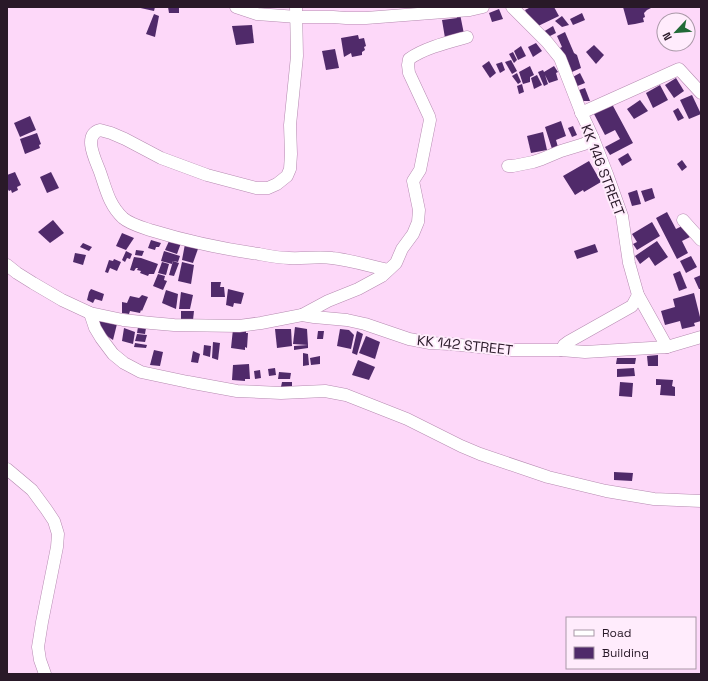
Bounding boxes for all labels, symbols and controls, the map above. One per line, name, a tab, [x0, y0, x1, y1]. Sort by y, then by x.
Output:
north arrow	[656, 12, 696, 52]
text: N	[659, 30, 675, 43]
street label: KK 146 STREET	[577, 122, 629, 218]
street label: KK 142 STREET	[416, 331, 514, 359]
legend	[566, 617, 696, 669]
text: Road	[602, 625, 631, 641]
text: Building	[602, 645, 649, 661]

